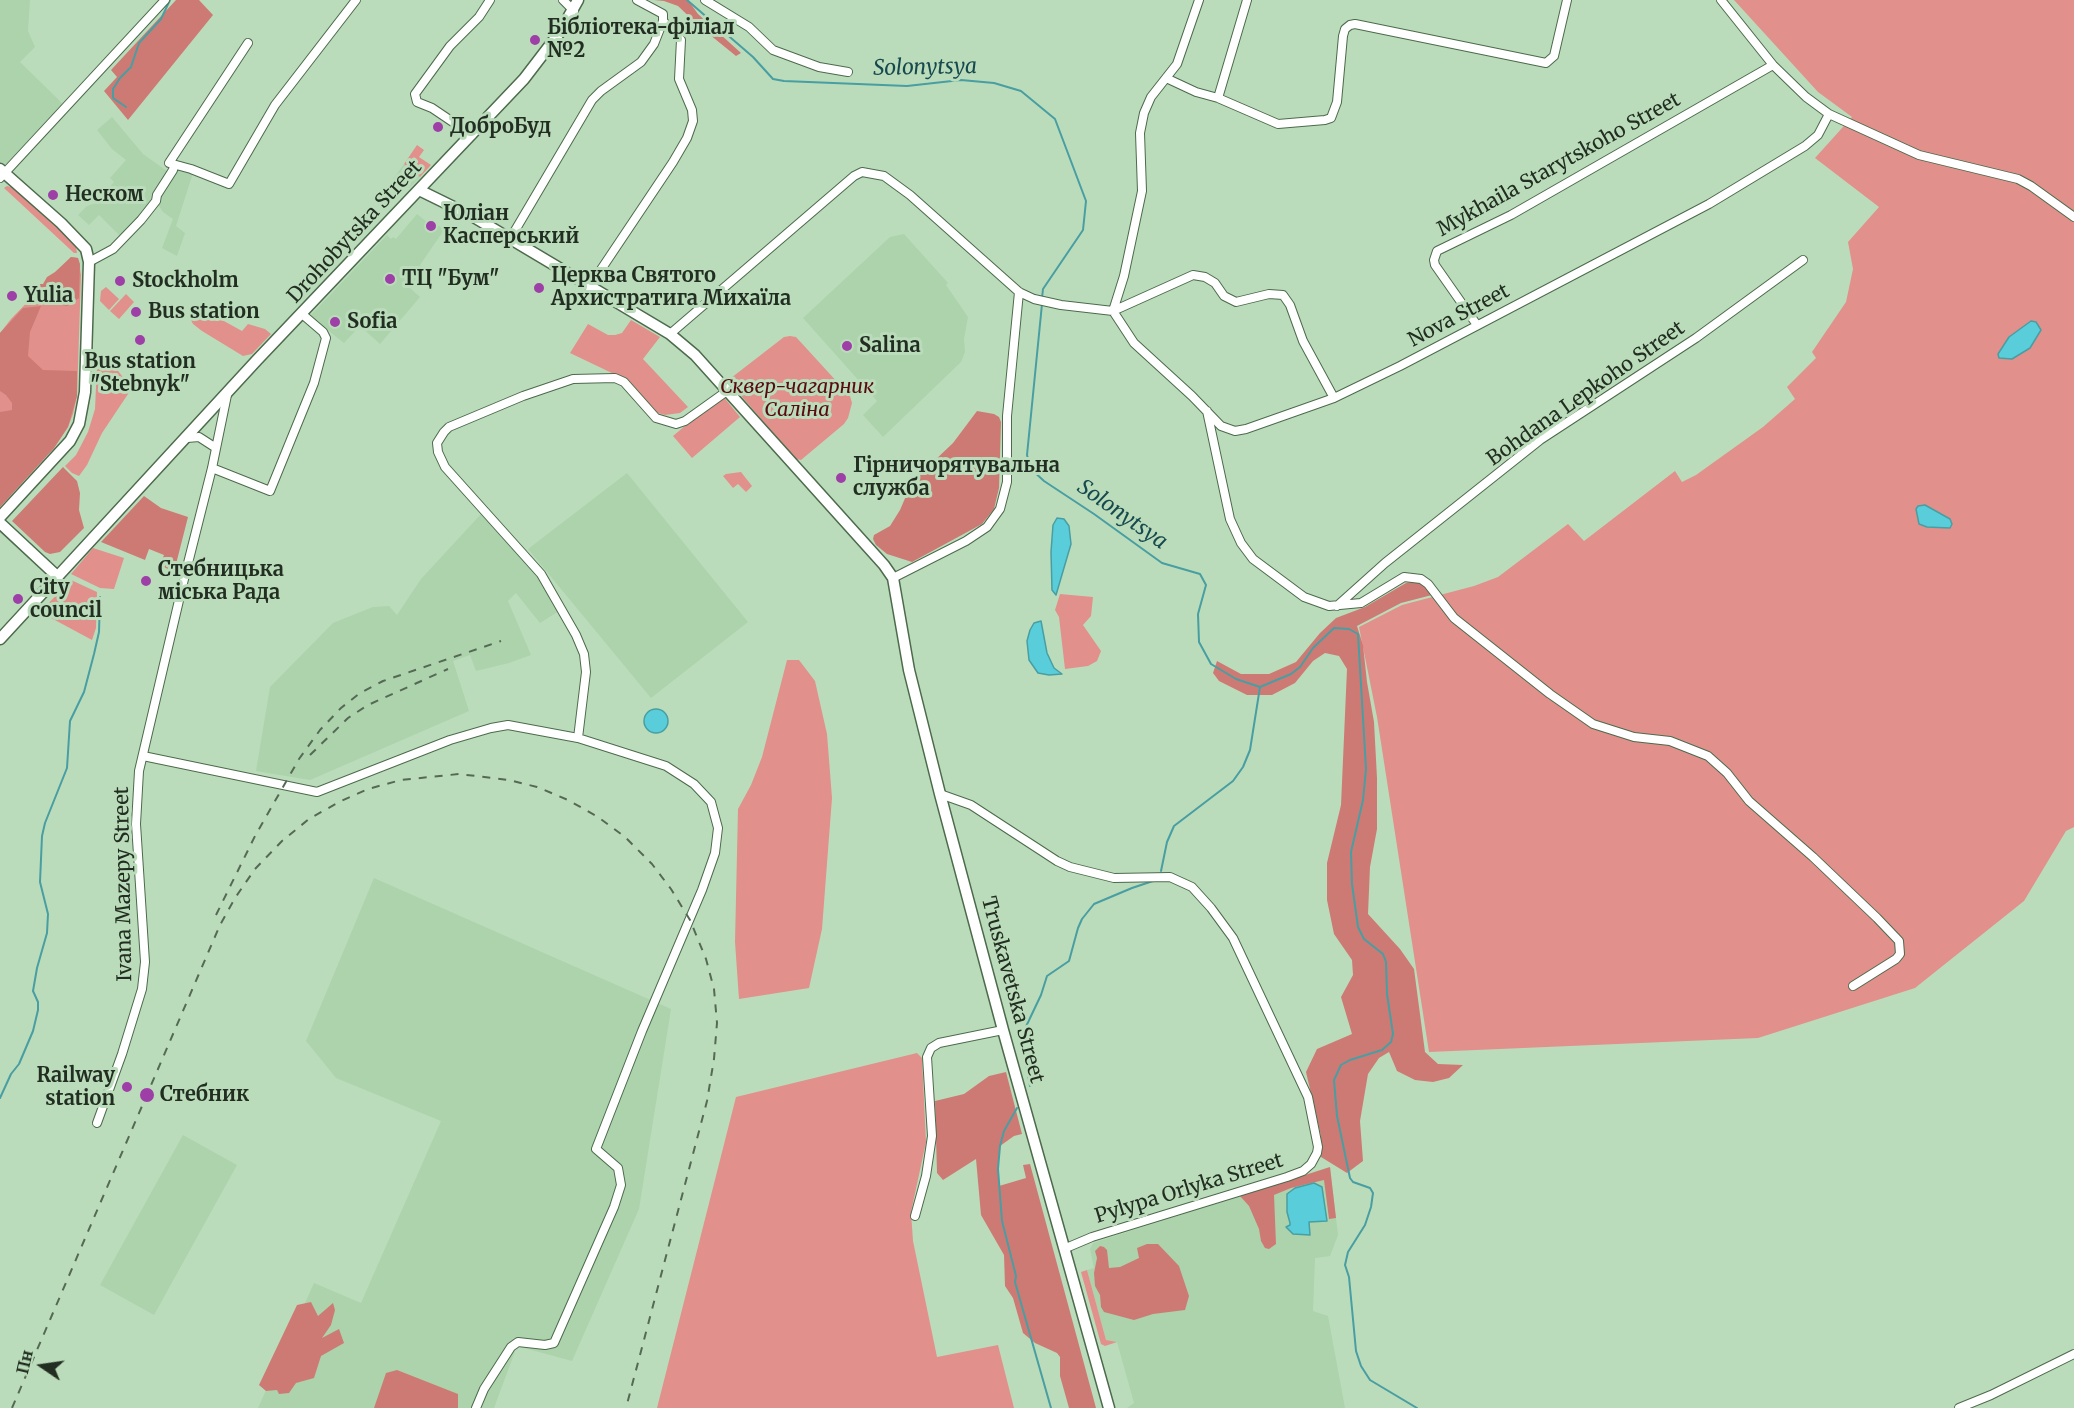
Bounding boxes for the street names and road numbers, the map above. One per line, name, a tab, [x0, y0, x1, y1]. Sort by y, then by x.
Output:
street label: Mykhaila Starytskoho Street	[1433, 88, 1685, 242]
street label: Drohobytska Street	[283, 156, 427, 308]
street label: Nova Street	[1404, 279, 1514, 353]
street label: Bohdana Lepkoho Street	[1483, 317, 1689, 471]
street label: Ivana Mazepy Street	[110, 786, 138, 982]
street label: Truskavetska Street	[976, 894, 1048, 1086]
street label: Pylypa Orlyka Street	[1092, 1149, 1286, 1229]

